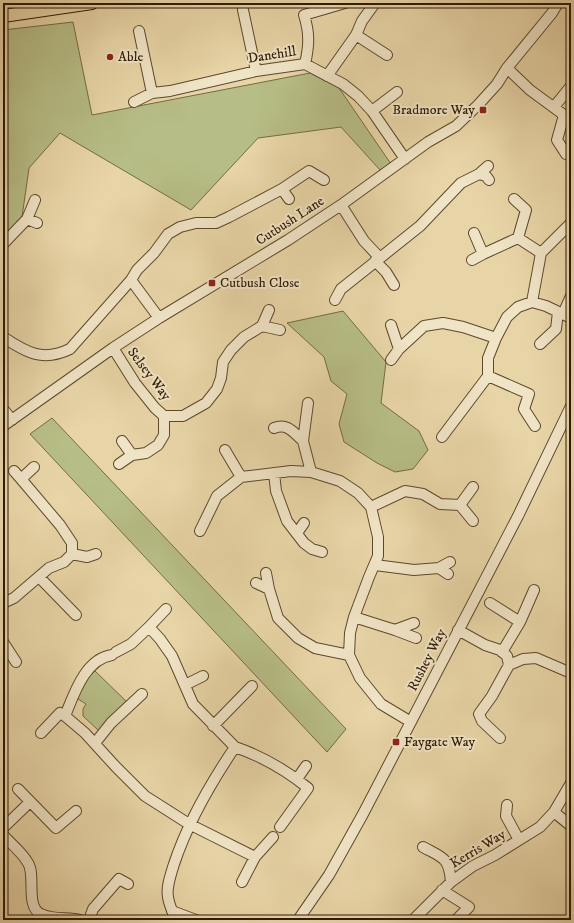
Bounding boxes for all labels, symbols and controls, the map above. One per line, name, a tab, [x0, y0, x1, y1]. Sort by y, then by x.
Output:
street label: Danehill	[246, 42, 298, 68]
place label: Able	[118, 48, 144, 66]
marker: Able	[105, 52, 115, 62]
place label: Bradmore Way	[392, 101, 475, 119]
marker: Bradmore Way	[478, 105, 488, 115]
street label: Cutbush Lane	[252, 192, 328, 250]
place label: Cutbush Close	[220, 274, 300, 292]
marker: Cutbush Close	[207, 278, 217, 288]
street label: Selsey Way	[123, 344, 175, 404]
street label: Rushey Way	[404, 625, 451, 694]
place label: Faygate Way	[404, 733, 476, 751]
marker: Faygate Way	[391, 737, 401, 747]
street label: Kerris Way	[447, 825, 509, 873]

